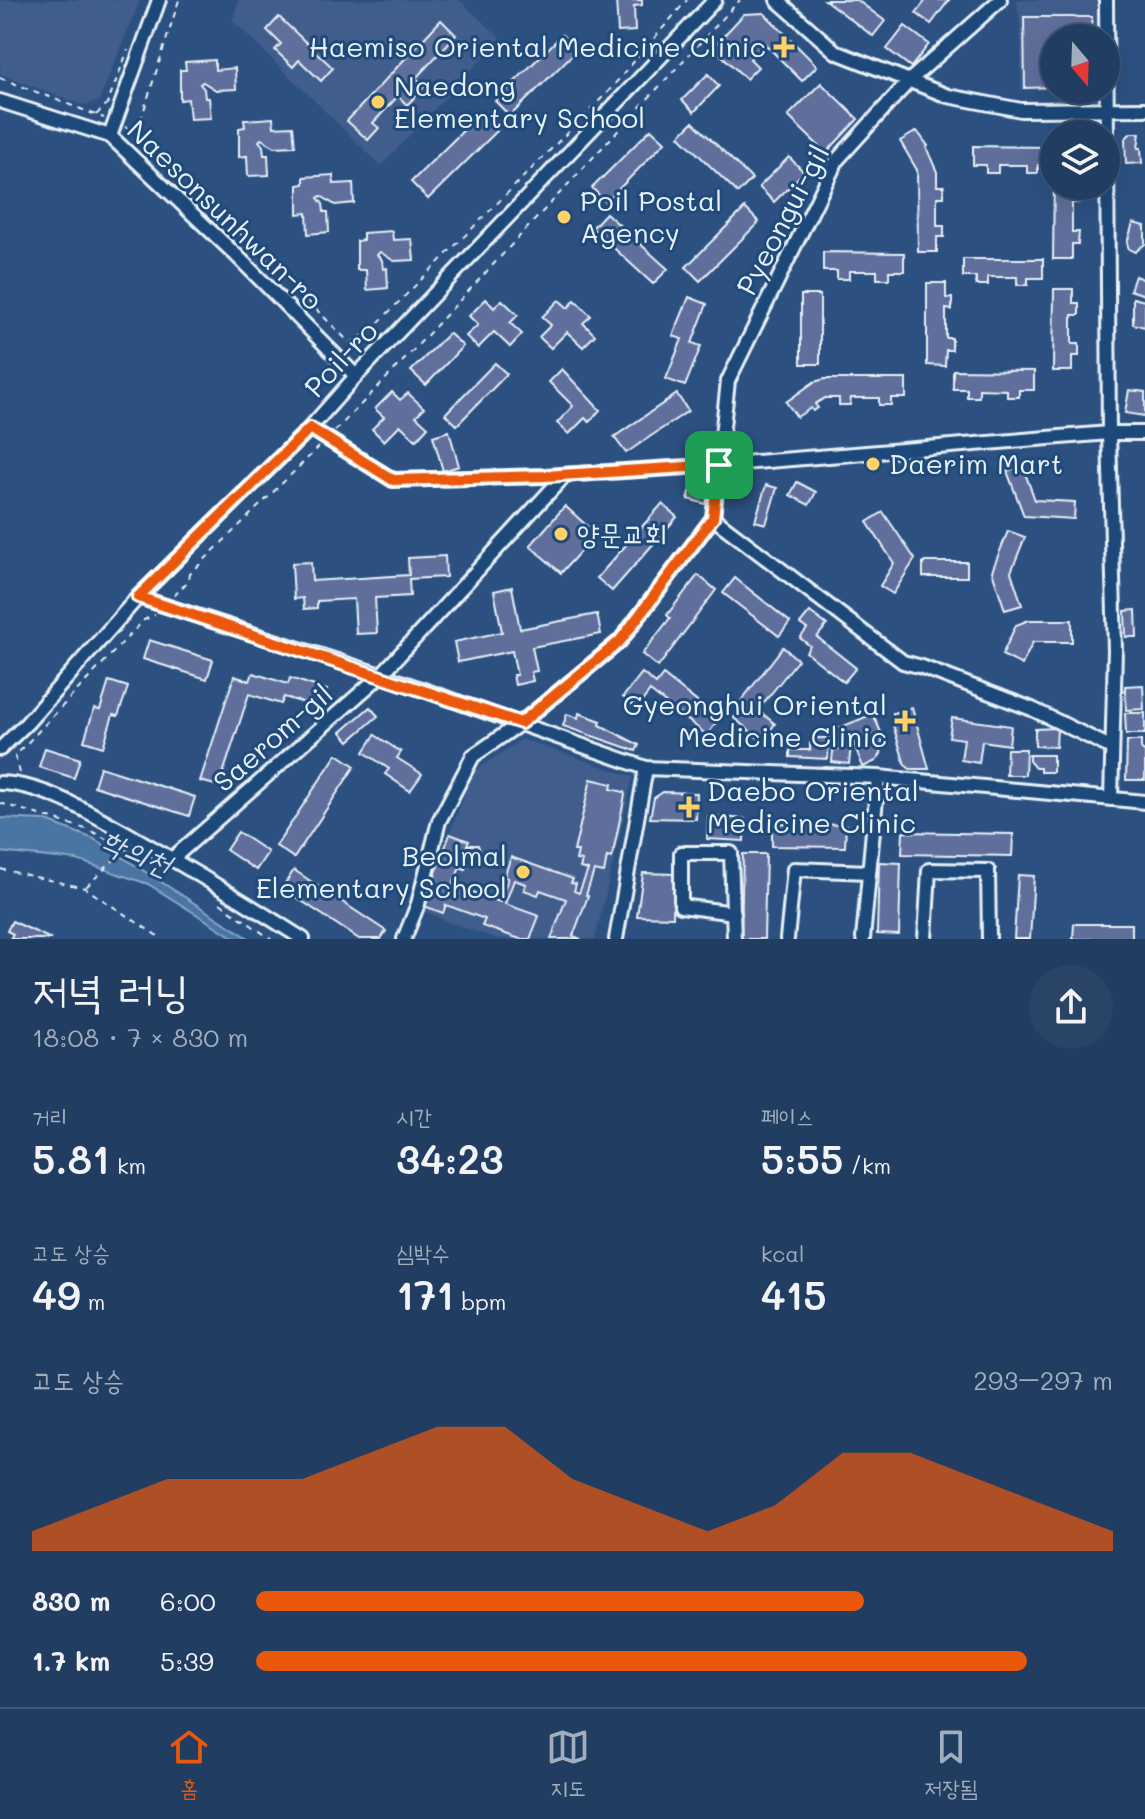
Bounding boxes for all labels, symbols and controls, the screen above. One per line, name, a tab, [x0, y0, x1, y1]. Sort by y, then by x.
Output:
north arrow	[1040, 24, 1120, 104]
map controls	[1040, 24, 1120, 200]
place label: Haemiso Oriental Medicine Clinic	[309, 28, 766, 64]
marker: Haemiso Oriental Medicine Clinic	[773, 36, 795, 58]
place label: Naedong Elementary School	[394, 67, 645, 135]
marker: Naedong Elementary School	[369, 93, 387, 111]
street label: Naesonsunhwan-ro	[120, 112, 331, 317]
button: layers	[1040, 120, 1120, 200]
street label: Pyeongui-gil	[728, 138, 837, 301]
place label: Poil Postal Agency	[580, 182, 722, 250]
marker: Poil Postal Agency	[555, 208, 573, 226]
street label: Poil-ro	[296, 312, 385, 404]
pin	[685, 431, 753, 499]
icon: arrive	[697, 443, 741, 487]
place label: Daerim Mart	[889, 445, 1063, 481]
marker: Daerim Mart	[864, 455, 882, 473]
place label: 양문교회	[577, 515, 667, 551]
marker: 양문교회	[552, 525, 570, 543]
street label: Saerom-gil	[205, 675, 340, 799]
place label: Gyeonghui Oriental Medicine Clinic	[623, 686, 887, 754]
marker: Gyeonghui Oriental Medicine Clinic	[894, 710, 916, 732]
place label: Daebo Oriental Medicine Clinic	[707, 772, 919, 840]
marker: Daebo Oriental Medicine Clinic	[678, 796, 700, 818]
water label: 학의천	[96, 819, 181, 885]
place label: Beolmal Elementary School	[256, 837, 507, 905]
marker: Beolmal Elementary School	[514, 863, 532, 881]
text: 저녁 러닝	[32, 961, 189, 1018]
button: share	[1029, 965, 1113, 1049]
text: 18:08 · 7 × 830 m	[32, 1020, 248, 1054]
text: 거리	[32, 1102, 67, 1131]
text: 시간	[396, 1102, 432, 1131]
text: 페이스	[761, 1102, 814, 1131]
text: 5.81	[32, 1132, 110, 1184]
text: 34:23	[396, 1132, 504, 1184]
text: 5:55	[761, 1132, 843, 1184]
text: km	[110, 1151, 146, 1180]
text: /km	[843, 1151, 891, 1180]
text: 고도 상승	[32, 1238, 110, 1267]
text: 심박수	[396, 1238, 449, 1267]
text: kcal	[761, 1239, 805, 1268]
text: 49	[32, 1268, 81, 1320]
text: 171	[396, 1268, 454, 1320]
text: 415	[761, 1268, 827, 1320]
text: m	[81, 1287, 105, 1316]
text: bpm	[454, 1287, 506, 1316]
text: 고도 상승	[32, 1363, 124, 1397]
text: 293–297 m	[973, 1363, 1113, 1397]
text: 830 m	[32, 1584, 110, 1618]
text: 6:00	[160, 1584, 216, 1618]
text: 1.7 km	[32, 1644, 110, 1678]
text: 5:39	[160, 1644, 214, 1678]
tab: 홈	[167, 1725, 211, 1803]
tab: 지도	[546, 1725, 590, 1803]
tab: 저장됨	[925, 1725, 978, 1803]

